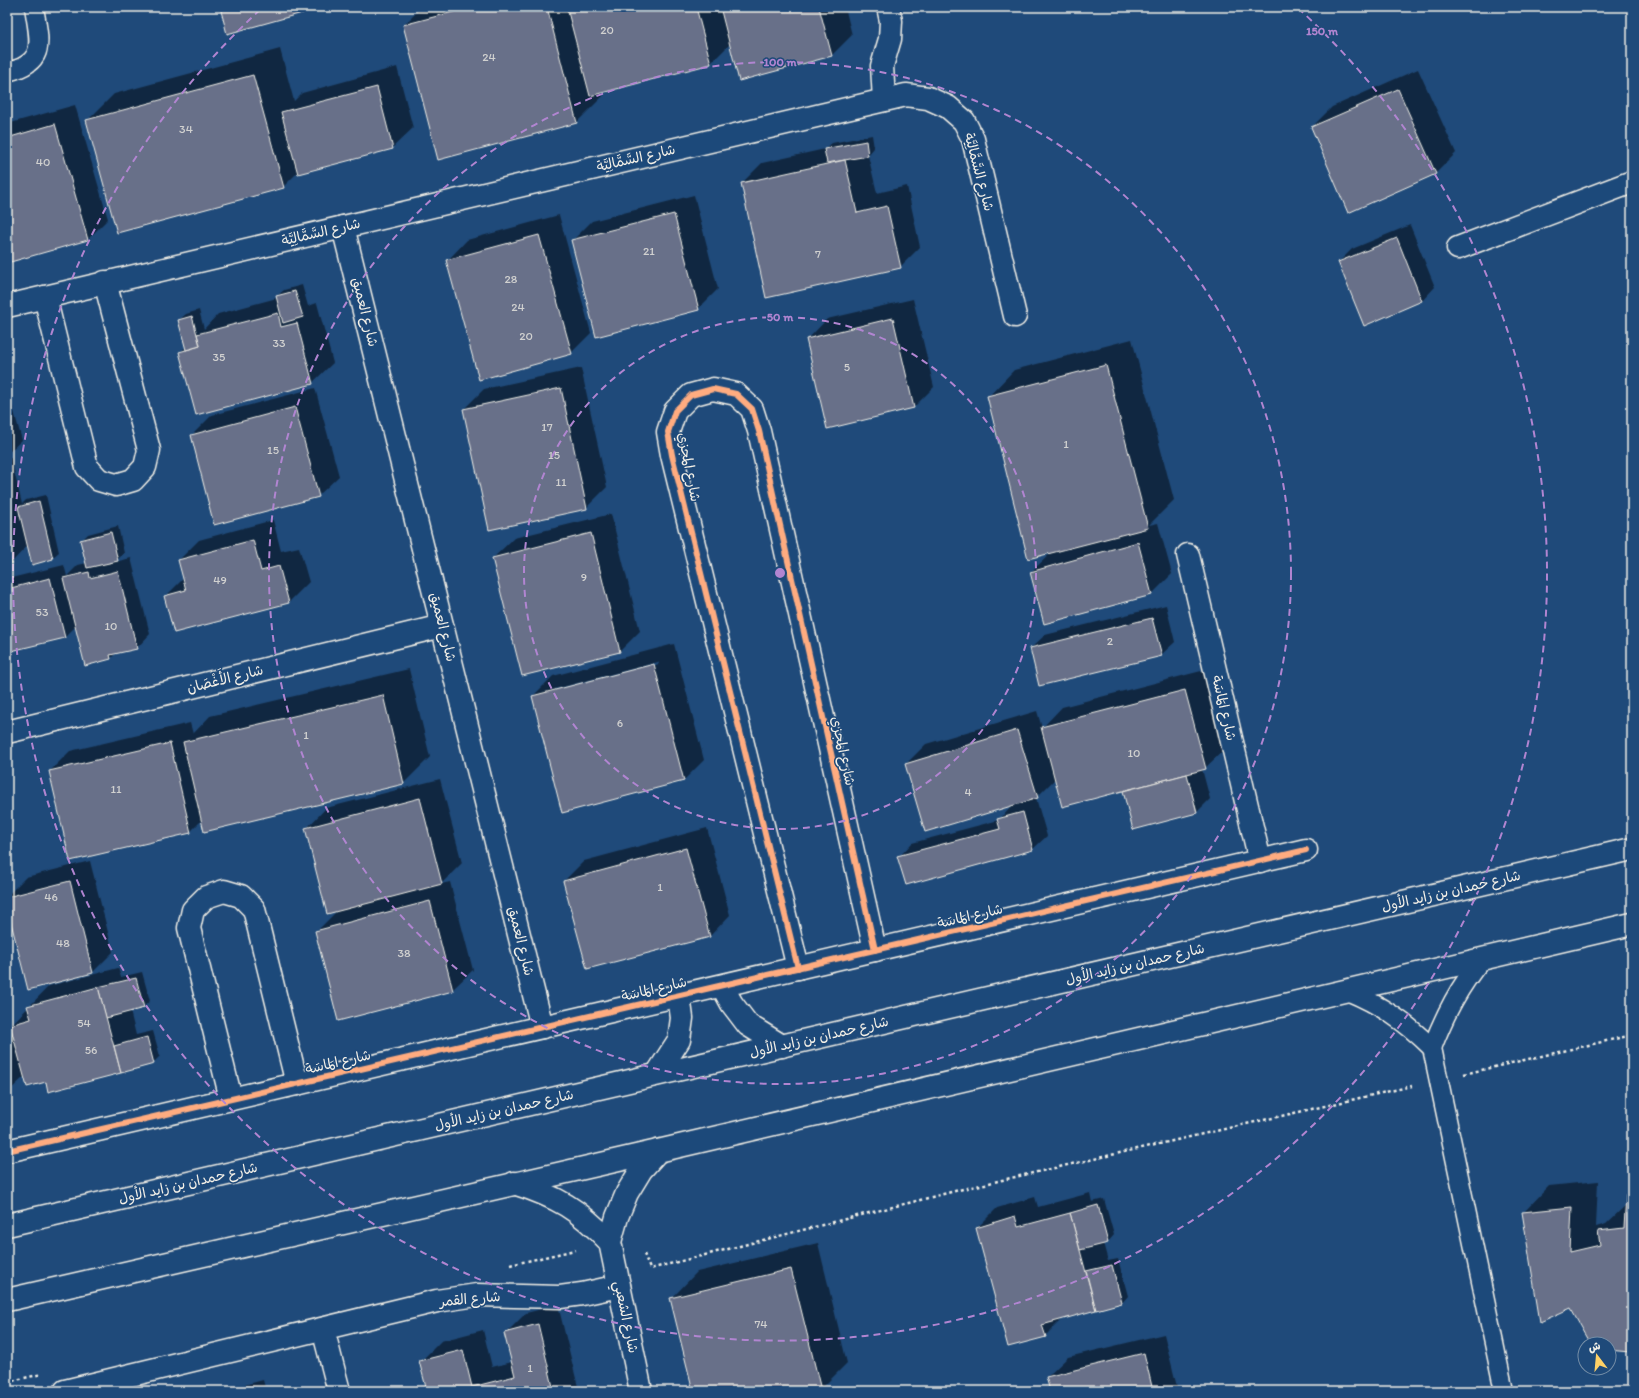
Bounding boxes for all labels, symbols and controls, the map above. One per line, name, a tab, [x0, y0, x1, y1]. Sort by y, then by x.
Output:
house number: 20	[600, 23, 614, 37]
text: 150 m	[1306, 24, 1339, 38]
house number: 24	[482, 50, 496, 64]
text: 100 m	[763, 55, 797, 69]
house number: 34	[179, 122, 193, 136]
street label: شارع السَّمَّالِيَّة	[959, 131, 998, 213]
street label: شارع السَّمَّالِيَّة	[595, 141, 677, 176]
house number: 40	[36, 155, 50, 169]
street label: شارع السَّمَّالِيَّة	[280, 215, 362, 250]
house number: 21	[643, 244, 655, 258]
house number: 7	[815, 247, 821, 261]
house number: 28	[505, 272, 518, 286]
street label: شارع العميق	[347, 276, 382, 349]
house number: 24	[511, 300, 525, 314]
text: 50 m	[767, 310, 794, 324]
house number: 20	[519, 329, 533, 343]
house number: 33	[272, 336, 286, 350]
house number: 35	[213, 350, 225, 364]
house number: 5	[844, 360, 850, 374]
house number: 17	[541, 420, 553, 434]
street label: شارع المجزي	[672, 431, 704, 503]
house number: 1	[1063, 437, 1069, 451]
house number: 15	[267, 443, 279, 457]
house number: 15	[548, 448, 560, 462]
house number: 11	[555, 475, 567, 489]
centre of rings	[773, 566, 787, 580]
house number: 9	[581, 570, 587, 584]
house number: 49	[213, 573, 227, 587]
street label: شارع العميق	[425, 591, 460, 664]
house number: 53	[36, 605, 49, 619]
house number: 10	[105, 619, 117, 633]
house number: 2	[1107, 634, 1114, 648]
street label: شارع الأَغْصَان	[184, 658, 265, 698]
street label: شارع المَاسَة	[1207, 674, 1240, 743]
street label: شارع المجزي	[825, 715, 859, 788]
house number: 6	[617, 716, 623, 730]
house number: 1	[303, 728, 309, 742]
house number: 10	[1128, 746, 1140, 760]
house number: 11	[110, 782, 122, 796]
house number: 4	[964, 785, 972, 799]
street label: شارع حمدان بن زايد الأول	[1380, 866, 1522, 916]
house number: 1	[657, 880, 663, 894]
house number: 46	[44, 890, 58, 904]
street label: شارع المَاسَة	[936, 900, 1005, 933]
street label: شارع العميق	[503, 905, 538, 978]
house number: 48	[56, 936, 70, 950]
street label: شارع حمدان بن زايد الأول	[1064, 939, 1206, 989]
house number: 38	[397, 946, 411, 960]
street label: شارع المَاسَة	[620, 973, 689, 1006]
street label: شارع حمدان بن زايد الأول	[748, 1012, 890, 1062]
house number: 54	[77, 1016, 91, 1030]
house number: 56	[85, 1043, 97, 1057]
street label: شارع المَاسَة	[304, 1046, 373, 1079]
street label: شارع حمدان بن زايد الأول	[433, 1085, 575, 1135]
street label: شارع حمدان بن زايد الأول	[117, 1158, 259, 1208]
street label: شارع الشعبي	[606, 1279, 642, 1356]
street label: شارع القمر	[438, 1288, 501, 1311]
house number: 74	[754, 1317, 768, 1331]
north arrow	[1577, 1336, 1617, 1376]
text: ش	[1587, 1339, 1602, 1355]
house number: 1	[527, 1361, 533, 1375]

